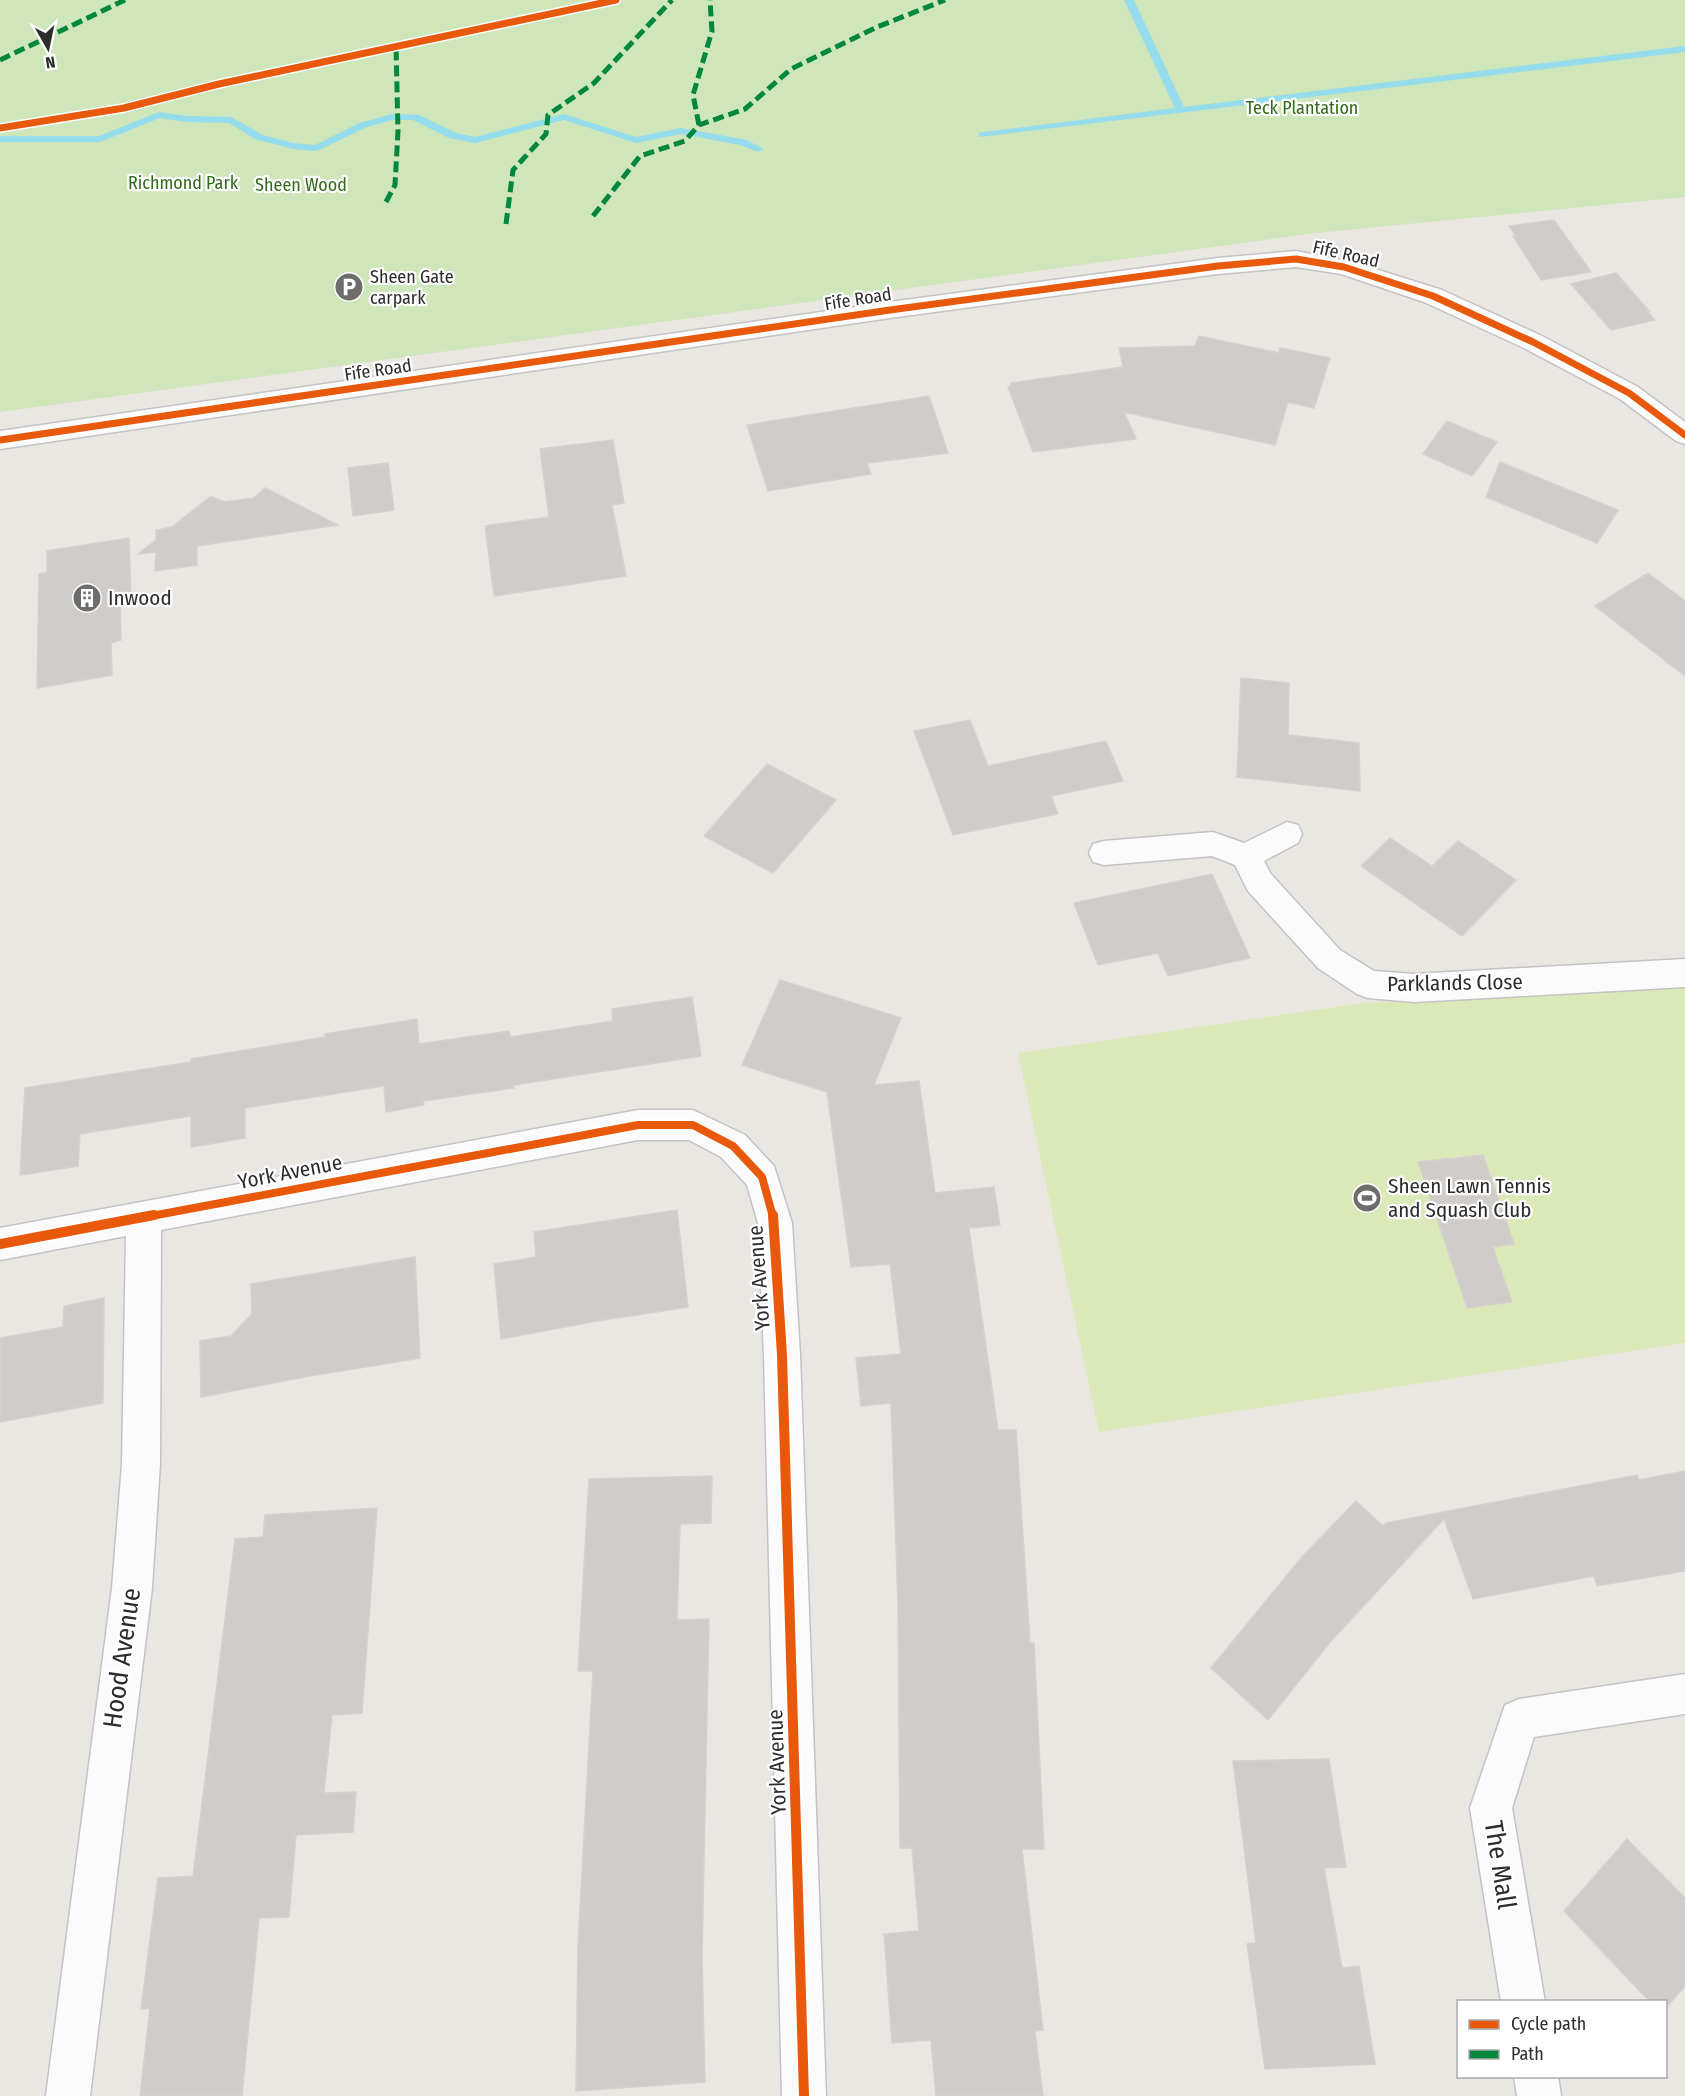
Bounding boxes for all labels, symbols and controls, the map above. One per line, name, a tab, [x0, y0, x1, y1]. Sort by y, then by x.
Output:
north arrow	[18, 18, 78, 78]
text: N	[44, 52, 56, 72]
park label: Teck Plantation	[1246, 97, 1358, 119]
park label: Richmond Park	[128, 172, 239, 194]
park label: Sheen Wood	[255, 174, 347, 196]
street label: Fife Road	[1311, 236, 1381, 272]
place label: Sheen Gate carpark	[370, 266, 454, 309]
parking icon: Sheen Gate carpark	[333, 271, 365, 303]
street label: Fife Road	[823, 283, 893, 315]
street label: Fife Road	[343, 354, 413, 386]
building icon: Inwood	[71, 582, 103, 614]
place label: Inwood	[108, 585, 172, 611]
street label: Parklands Close	[1387, 969, 1523, 997]
street label: York Avenue	[236, 1149, 344, 1195]
place label: Sheen Lawn Tennis and Squash Club	[1388, 1173, 1551, 1223]
sports icon: Sheen Lawn Tennis and Squash Club	[1351, 1182, 1383, 1214]
street label: York Avenue	[742, 1225, 776, 1331]
street label: Hood Avenue	[97, 1586, 147, 1730]
street label: York Avenue	[762, 1709, 792, 1815]
street label: The Mall	[1478, 1818, 1522, 1912]
legend	[1457, 2000, 1667, 2078]
text: Cycle path	[1511, 2013, 1586, 2035]
text: Path	[1511, 2043, 1544, 2065]

